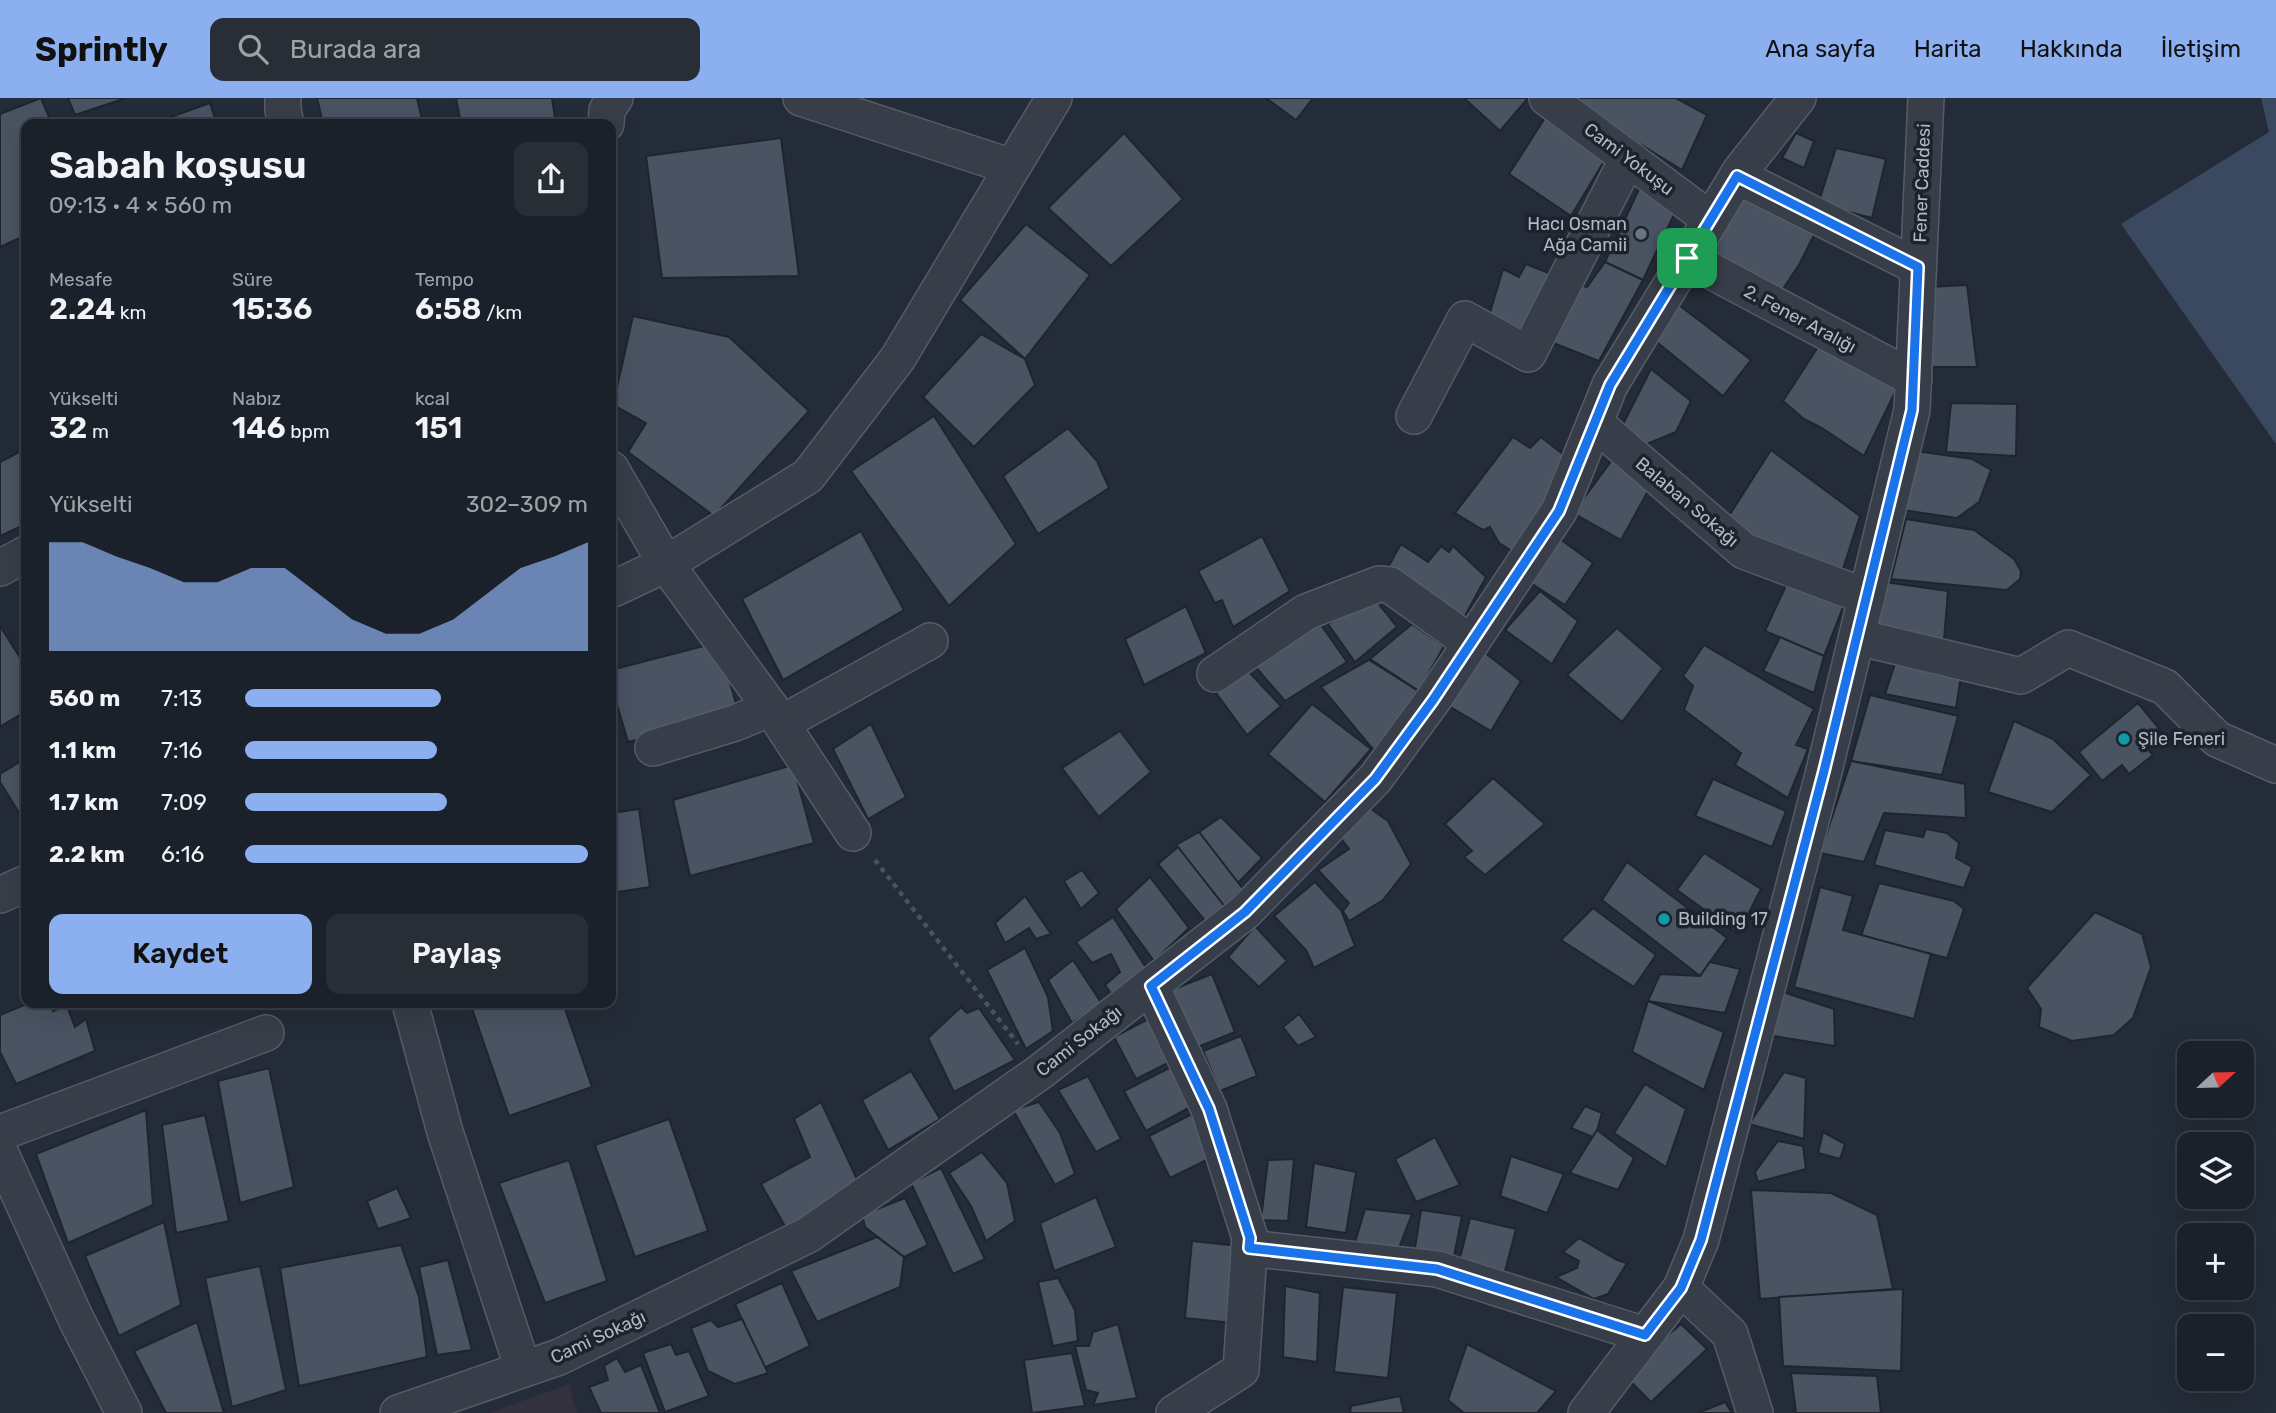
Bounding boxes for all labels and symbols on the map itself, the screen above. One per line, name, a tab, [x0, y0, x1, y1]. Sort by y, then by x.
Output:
street label: Cami Yokuşu	[1580, 118, 1678, 200]
street label: Fener Caddesi	[1909, 123, 1935, 243]
place label: Hacı Osman Ağa Camii	[1527, 213, 1627, 256]
marker: Hacı Osman Ağa Camii	[1633, 226, 1649, 242]
pin	[1657, 228, 1717, 288]
street label: 2. Fener Aralığı	[1740, 280, 1860, 358]
street label: Balaban Sokağı	[1631, 452, 1743, 552]
place label: Şile Feneri	[2138, 728, 2225, 750]
marker: Şile Feneri	[2116, 731, 2132, 747]
place label: Building 17	[1678, 908, 1768, 930]
marker: Building 17	[1656, 911, 1672, 927]
street label: Cami Sokağı	[1032, 1001, 1126, 1081]
north arrow	[2177, 1041, 2254, 1118]
street label: Cami Sokağı	[547, 1305, 649, 1369]

